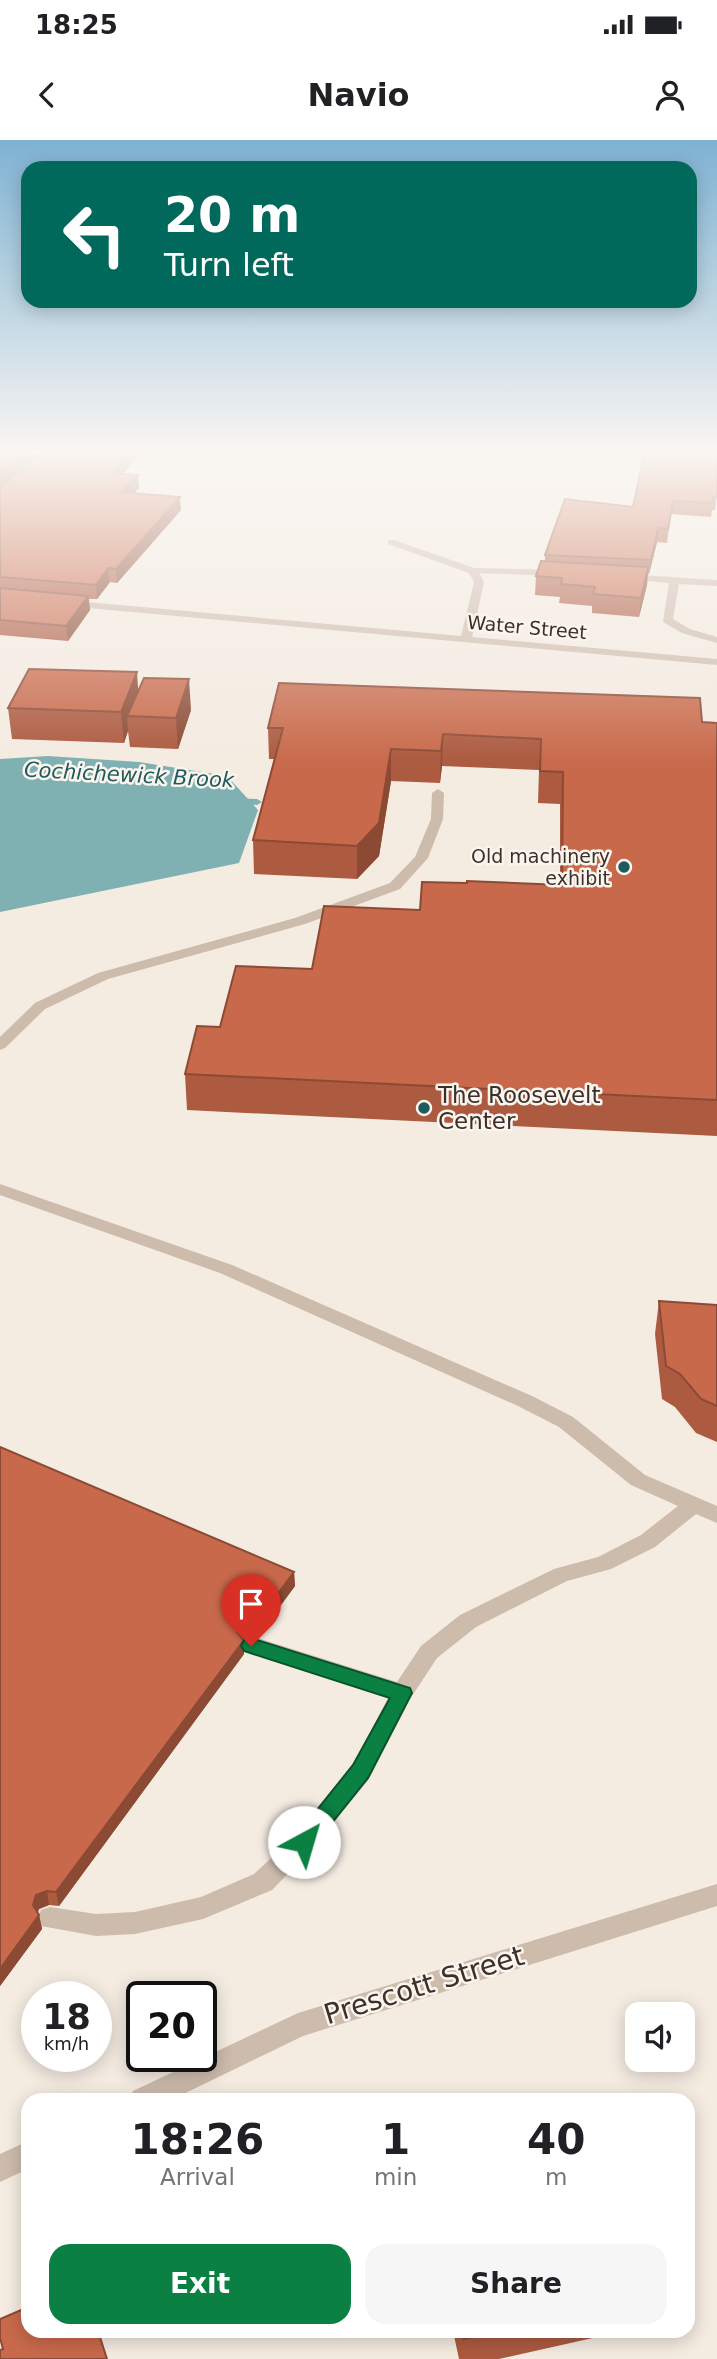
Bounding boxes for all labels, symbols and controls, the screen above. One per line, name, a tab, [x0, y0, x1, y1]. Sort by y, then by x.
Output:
text: 18:25	[35, 10, 118, 40]
icon: back	[28, 76, 66, 114]
text: Navio	[307, 76, 410, 114]
icon: person	[651, 76, 689, 114]
text: 20 m	[164, 187, 300, 244]
icon: left	[49, 189, 140, 280]
text: Turn left	[164, 246, 294, 284]
street label: Water Street	[466, 611, 588, 643]
water label: Cochichewick Brook	[23, 758, 235, 793]
place label: Old machinery exhibit	[471, 845, 610, 889]
marker: Old machinery exhibit	[616, 859, 632, 875]
place label: The Roosevelt Center	[437, 1082, 600, 1134]
marker: The Roosevelt Center	[416, 1100, 432, 1116]
pin	[221, 1574, 281, 1646]
icon: arrive	[232, 1585, 270, 1623]
position arrow	[267, 1805, 341, 1879]
street label: Prescott Street	[320, 1939, 528, 2031]
speed limit sign: 20	[126, 1981, 217, 2072]
text: 18	[42, 1997, 91, 2037]
map controls	[625, 2002, 695, 2072]
button: sound	[625, 2002, 695, 2072]
text: km/h	[44, 2033, 89, 2054]
text: 18:26	[131, 2115, 264, 2164]
text: 1	[381, 2115, 410, 2164]
text: 40	[527, 2115, 585, 2164]
text: Arrival	[160, 2164, 235, 2190]
text: min	[374, 2164, 417, 2190]
text: m	[545, 2164, 567, 2190]
button: Exit	[49, 2244, 351, 2324]
button: Share	[365, 2244, 667, 2324]

